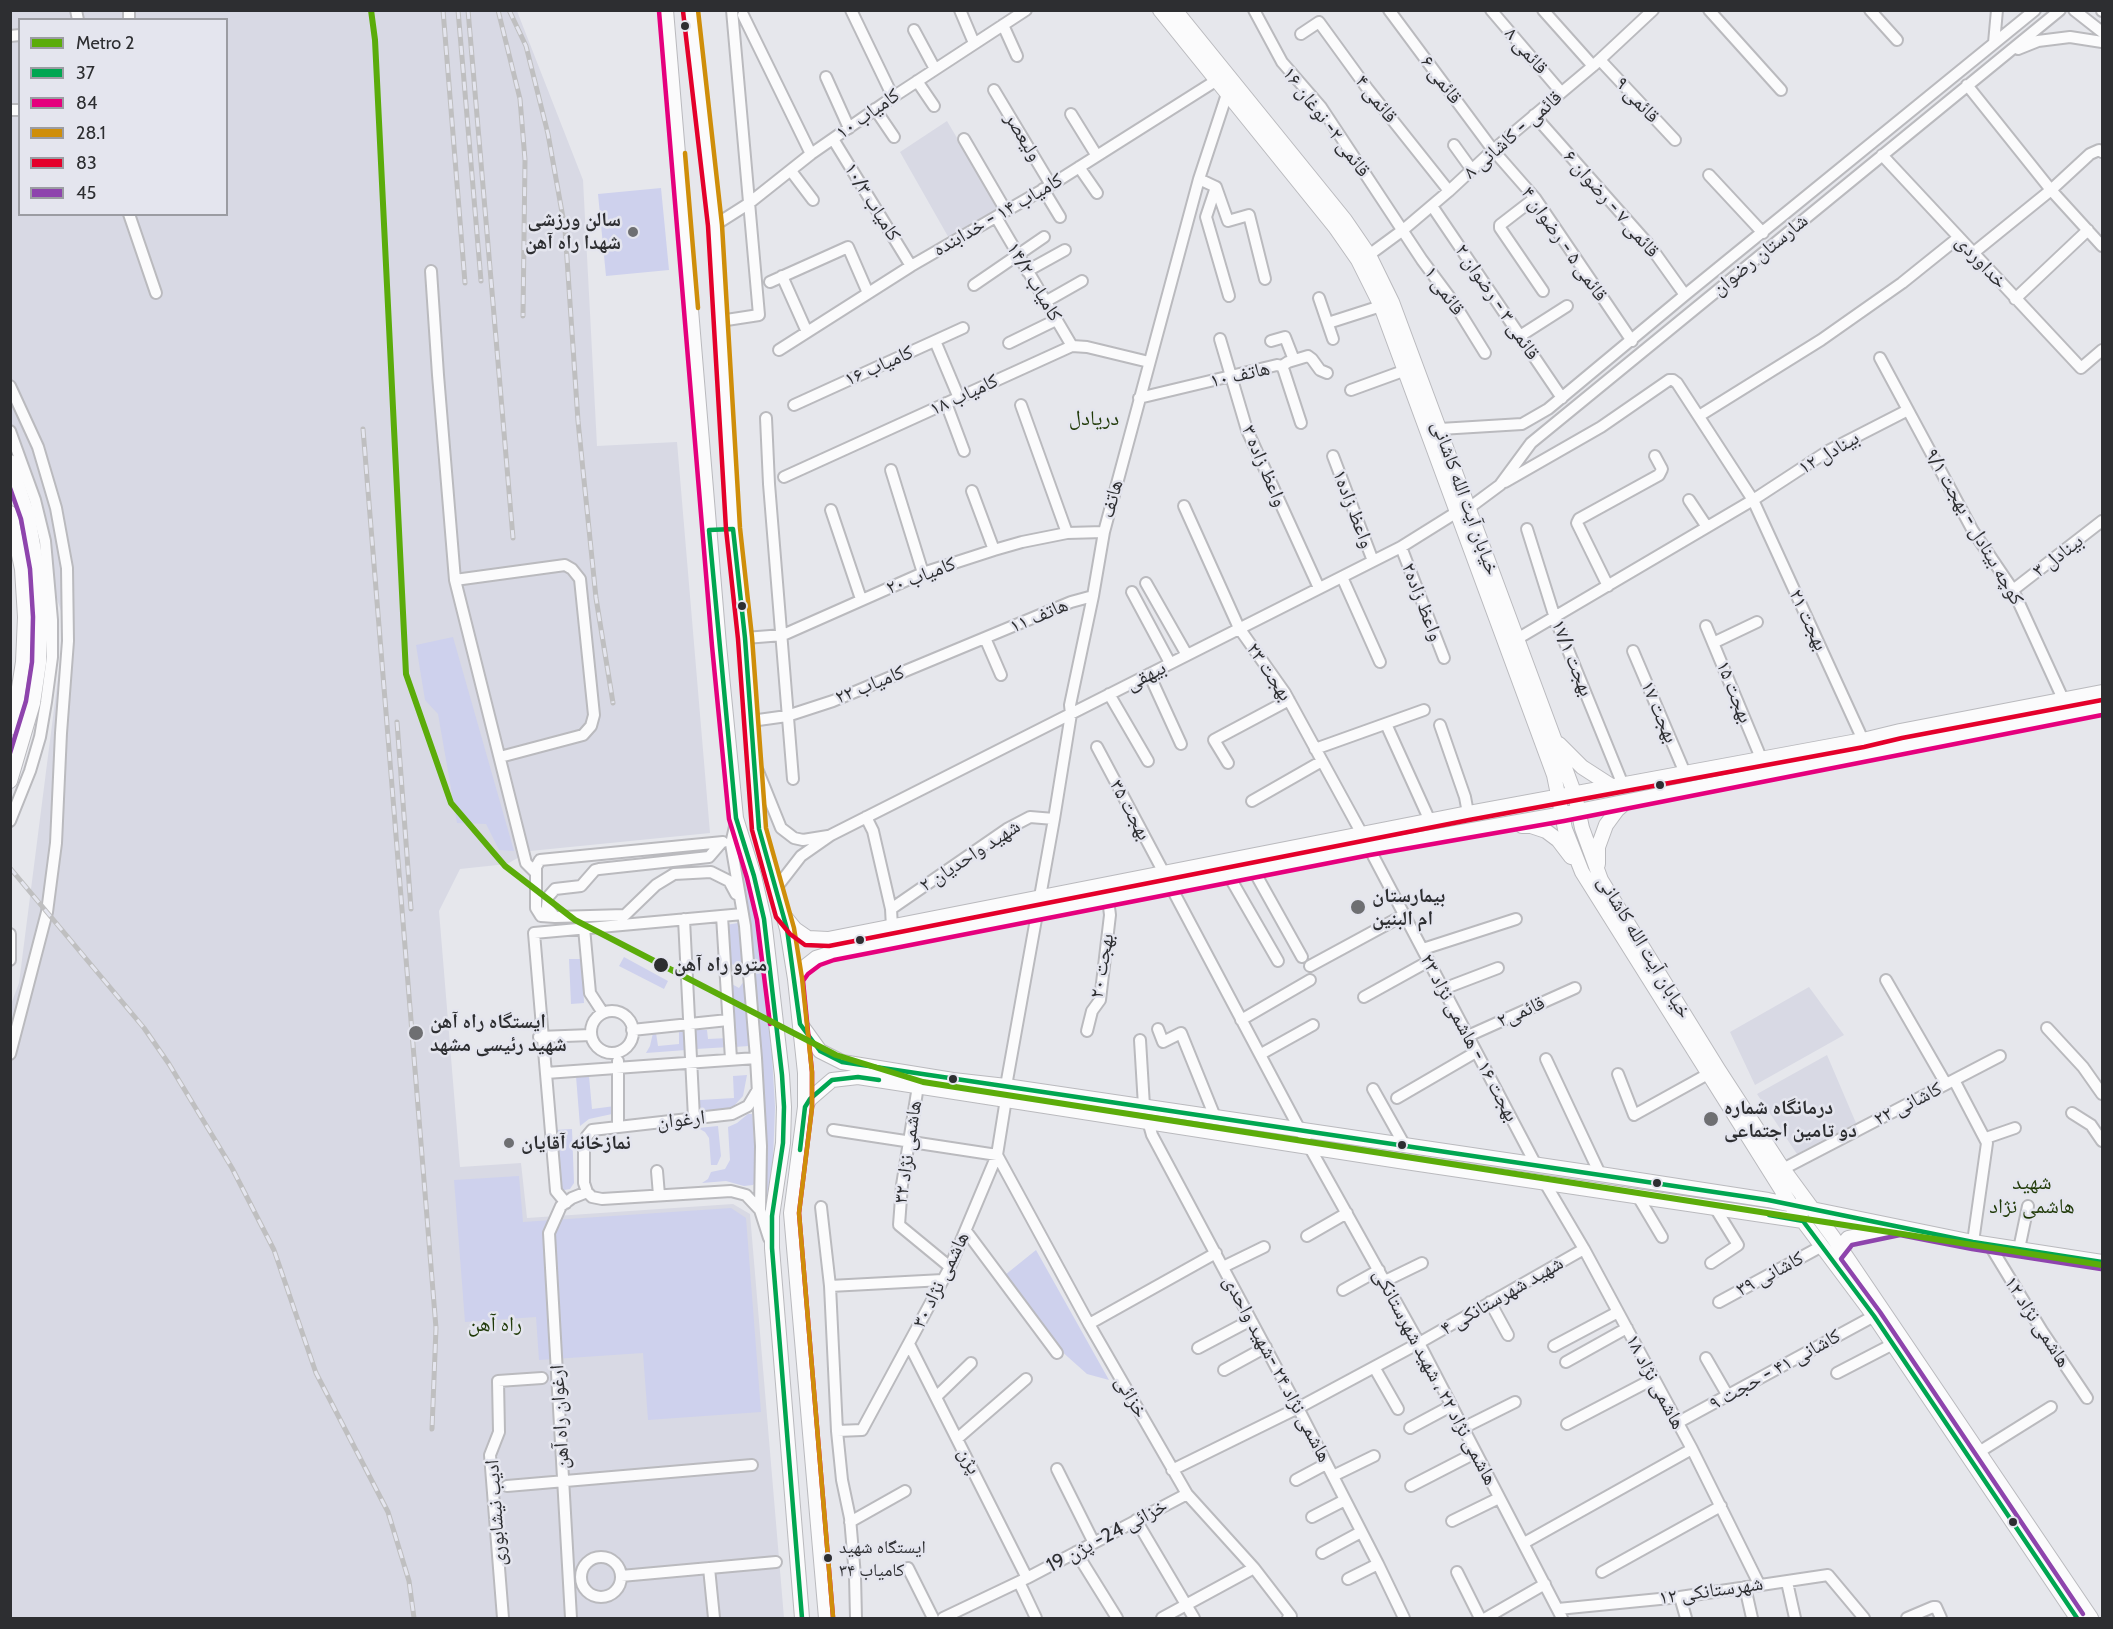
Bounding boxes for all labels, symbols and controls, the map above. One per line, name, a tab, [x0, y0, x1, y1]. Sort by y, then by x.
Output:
legend	[18, 18, 228, 216]
unlabelled marker	[679, 20, 691, 32]
street label: قائمی ۸	[1499, 23, 1553, 79]
text: Metro 2	[76, 32, 135, 54]
street label: قائمی ۶	[1415, 51, 1467, 109]
text: 37	[76, 62, 95, 84]
street label: قائمی ۲- نوغان ۱۶	[1277, 62, 1375, 182]
street label: قائمی ۴	[1350, 70, 1402, 128]
street label: قائمی ۹	[1610, 72, 1664, 128]
street label: کامیاب ۱۰	[831, 83, 905, 145]
street label: قائمی - کاشانی ۸	[1459, 86, 1567, 184]
text: 84	[76, 92, 97, 114]
street label: ولیعصر	[999, 108, 1047, 166]
text: 28.1	[76, 122, 106, 144]
street label: قائمی ۷ - رضوان ۶	[1558, 145, 1664, 263]
text: 83	[76, 152, 97, 174]
street label: کامیاب ۱۰/۳	[838, 158, 906, 246]
street label: کامیاب ۱۴ - خدابنده	[929, 168, 1067, 262]
text: 45	[76, 182, 96, 204]
street label: قائمی ۵ - رضوان ۴	[1516, 182, 1612, 306]
place label: سالن ورزشی شهدا راه آهن	[525, 208, 621, 255]
street label: شارستان رضوان	[1707, 209, 1813, 301]
marker: سالن ورزشی شهدا راه آهن	[626, 225, 640, 239]
street label: خداوردی	[1950, 230, 2012, 294]
street label: کامیاب ۱۴/۲	[1001, 238, 1067, 326]
street label: قائمی ۳ - رضوان ۲	[1449, 239, 1545, 365]
street label: قائمی ۱	[1419, 262, 1469, 320]
street label: کامیاب ۱۶	[841, 340, 917, 392]
street label: هاتف ۱۰	[1208, 356, 1272, 394]
street label: کامیاب ۱۸	[926, 369, 1002, 421]
district label: دریادل	[1069, 406, 1119, 432]
street label: خیابان آیت الله کاشانی	[1426, 418, 1504, 578]
street label: واعظ زاده ۳	[1236, 421, 1292, 511]
street label: بینادل ۱۲	[1794, 426, 1864, 480]
street label: کوچه بینادل - بهجت ۹/۱	[1919, 444, 2029, 610]
street label: واعظ زاده۱	[1327, 466, 1379, 552]
street label: هاتف	[1095, 477, 1129, 521]
street label: بینادل ۳	[2028, 529, 2088, 583]
street label: کامیاب ۲۰	[883, 552, 959, 600]
street label: واعظ زاده۲	[1396, 559, 1448, 645]
street label: بهجت ۲۱	[1783, 585, 1833, 655]
street label: هاتف ۱۱	[1006, 593, 1072, 639]
unlabelled marker	[736, 600, 748, 612]
street label: بهجت ۱۷/۱	[1546, 616, 1598, 700]
street label: بهجت ۲۳	[1241, 638, 1297, 706]
street label: بیهقی	[1122, 656, 1170, 696]
street label: بهجت ۱۵	[1711, 657, 1757, 727]
street label: کامیاب ۲۲	[832, 660, 908, 710]
street label: بهجت ۱۷	[1635, 677, 1683, 747]
street label: بهجت ۳۵	[1104, 776, 1156, 844]
unlabelled marker	[1654, 779, 1666, 791]
street label: شهید واحدیان ۲	[915, 815, 1025, 897]
street label: خیابان آیت الله کاشانی	[1592, 871, 1696, 1023]
place label: بیمارستان ام البنین	[1372, 884, 1445, 931]
marker: بیمارستان ام البنین	[1349, 898, 1367, 916]
street label: بهجت ۲۰	[1085, 932, 1119, 1000]
unlabelled marker	[854, 934, 866, 946]
street label: بهجت ۱۶ - هاشمی نژاد ۲۳	[1415, 950, 1523, 1126]
place label: مترو راه آهن	[674, 953, 767, 977]
marker: مترو راه آهن	[652, 956, 670, 974]
street label: قائمی۲	[1493, 991, 1549, 1033]
place label: ایستگاه راه آهن شهید رئیسی مشهد	[430, 1010, 567, 1057]
marker: ایستگاه راه آهن شهید رئیسی مشهد	[407, 1024, 425, 1042]
unlabelled marker	[947, 1073, 959, 1085]
street label: کاشانی ۲۲	[1870, 1077, 1946, 1131]
place label: درمانگاه شماره دو تامین اجتماعی	[1724, 1096, 1857, 1143]
street label: هاشمی نژاد ۳۲	[889, 1099, 927, 1205]
street label: ارغوان	[656, 1106, 706, 1134]
marker: درمانگاه شماره دو تامین اجتماعی	[1702, 1110, 1720, 1128]
place label: نمازخانه آقایان	[521, 1131, 631, 1155]
marker: نمازخانه آقایان	[502, 1136, 516, 1150]
unlabelled marker	[1396, 1139, 1408, 1151]
district label: شهید هاشمی نژاد	[1989, 1170, 2075, 1220]
unlabelled marker	[1651, 1177, 1663, 1189]
street label: هاشمی نژاد ۳۰	[907, 1228, 975, 1332]
street label: کاشانی ۳۹	[1732, 1246, 1808, 1302]
street label: شهید شهرستانکی ۴	[1436, 1251, 1568, 1341]
street label: هاشمی نژاد ۲۲ ، شهید شهرستانکی	[1368, 1265, 1502, 1489]
street label: هاشمی نژاد ۲۴ -شهید واحدی	[1218, 1272, 1336, 1466]
street label: هاشمی نژاد ۱۲	[1999, 1272, 2075, 1372]
district label: راه آهن	[468, 1312, 522, 1338]
street label: کاشانی ۴۱ - حجت ۹	[1705, 1324, 1845, 1416]
street label: هاشمی نژاد ۱۸	[1620, 1330, 1690, 1434]
street label: ارغوان راه آهن	[545, 1364, 575, 1470]
street label: خزائی	[1109, 1372, 1153, 1422]
street label: پژن	[952, 1444, 986, 1478]
street label: ادیب نیشابوری	[480, 1459, 512, 1567]
street label: خزائی 24- پژن 19	[1042, 1494, 1172, 1578]
unlabelled marker	[2007, 1516, 2019, 1528]
place label: ایستگاه شهید کامیاب ۳۴	[839, 1537, 926, 1580]
marker: ایستگاه شهید کامیاب ۳۴	[822, 1552, 834, 1564]
street label: شهرستانکی ۱۲	[1657, 1572, 1765, 1610]

